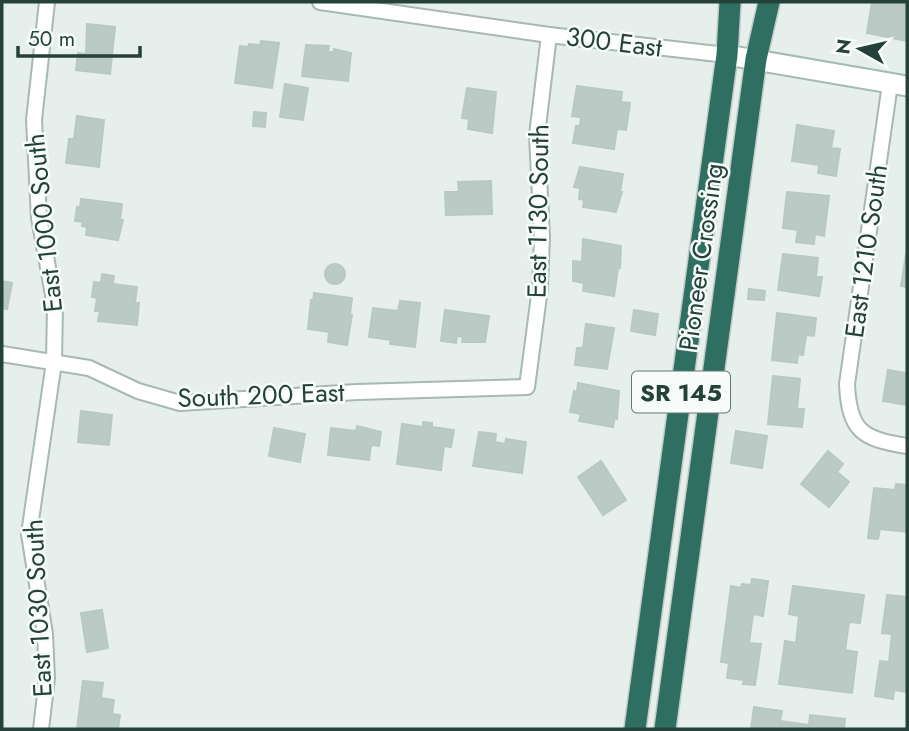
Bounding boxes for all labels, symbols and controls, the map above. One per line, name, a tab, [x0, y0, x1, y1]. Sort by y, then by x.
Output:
scale bar	[18, 14, 140, 58]
north arrow	[825, 14, 895, 84]
street label: 300 East	[564, 17, 665, 67]
text: 50 m	[28, 24, 75, 54]
text: N	[829, 37, 858, 56]
street label: East 1130 South	[517, 124, 559, 298]
street label: East 1000 South	[16, 132, 72, 314]
street label: Pioneer Crossing	[669, 161, 733, 353]
street label: East 1210 South	[835, 162, 897, 340]
road number: SR 145	[632, 372, 730, 412]
street label: South 200 East	[177, 373, 346, 417]
street label: East 1030 South	[14, 518, 62, 698]

